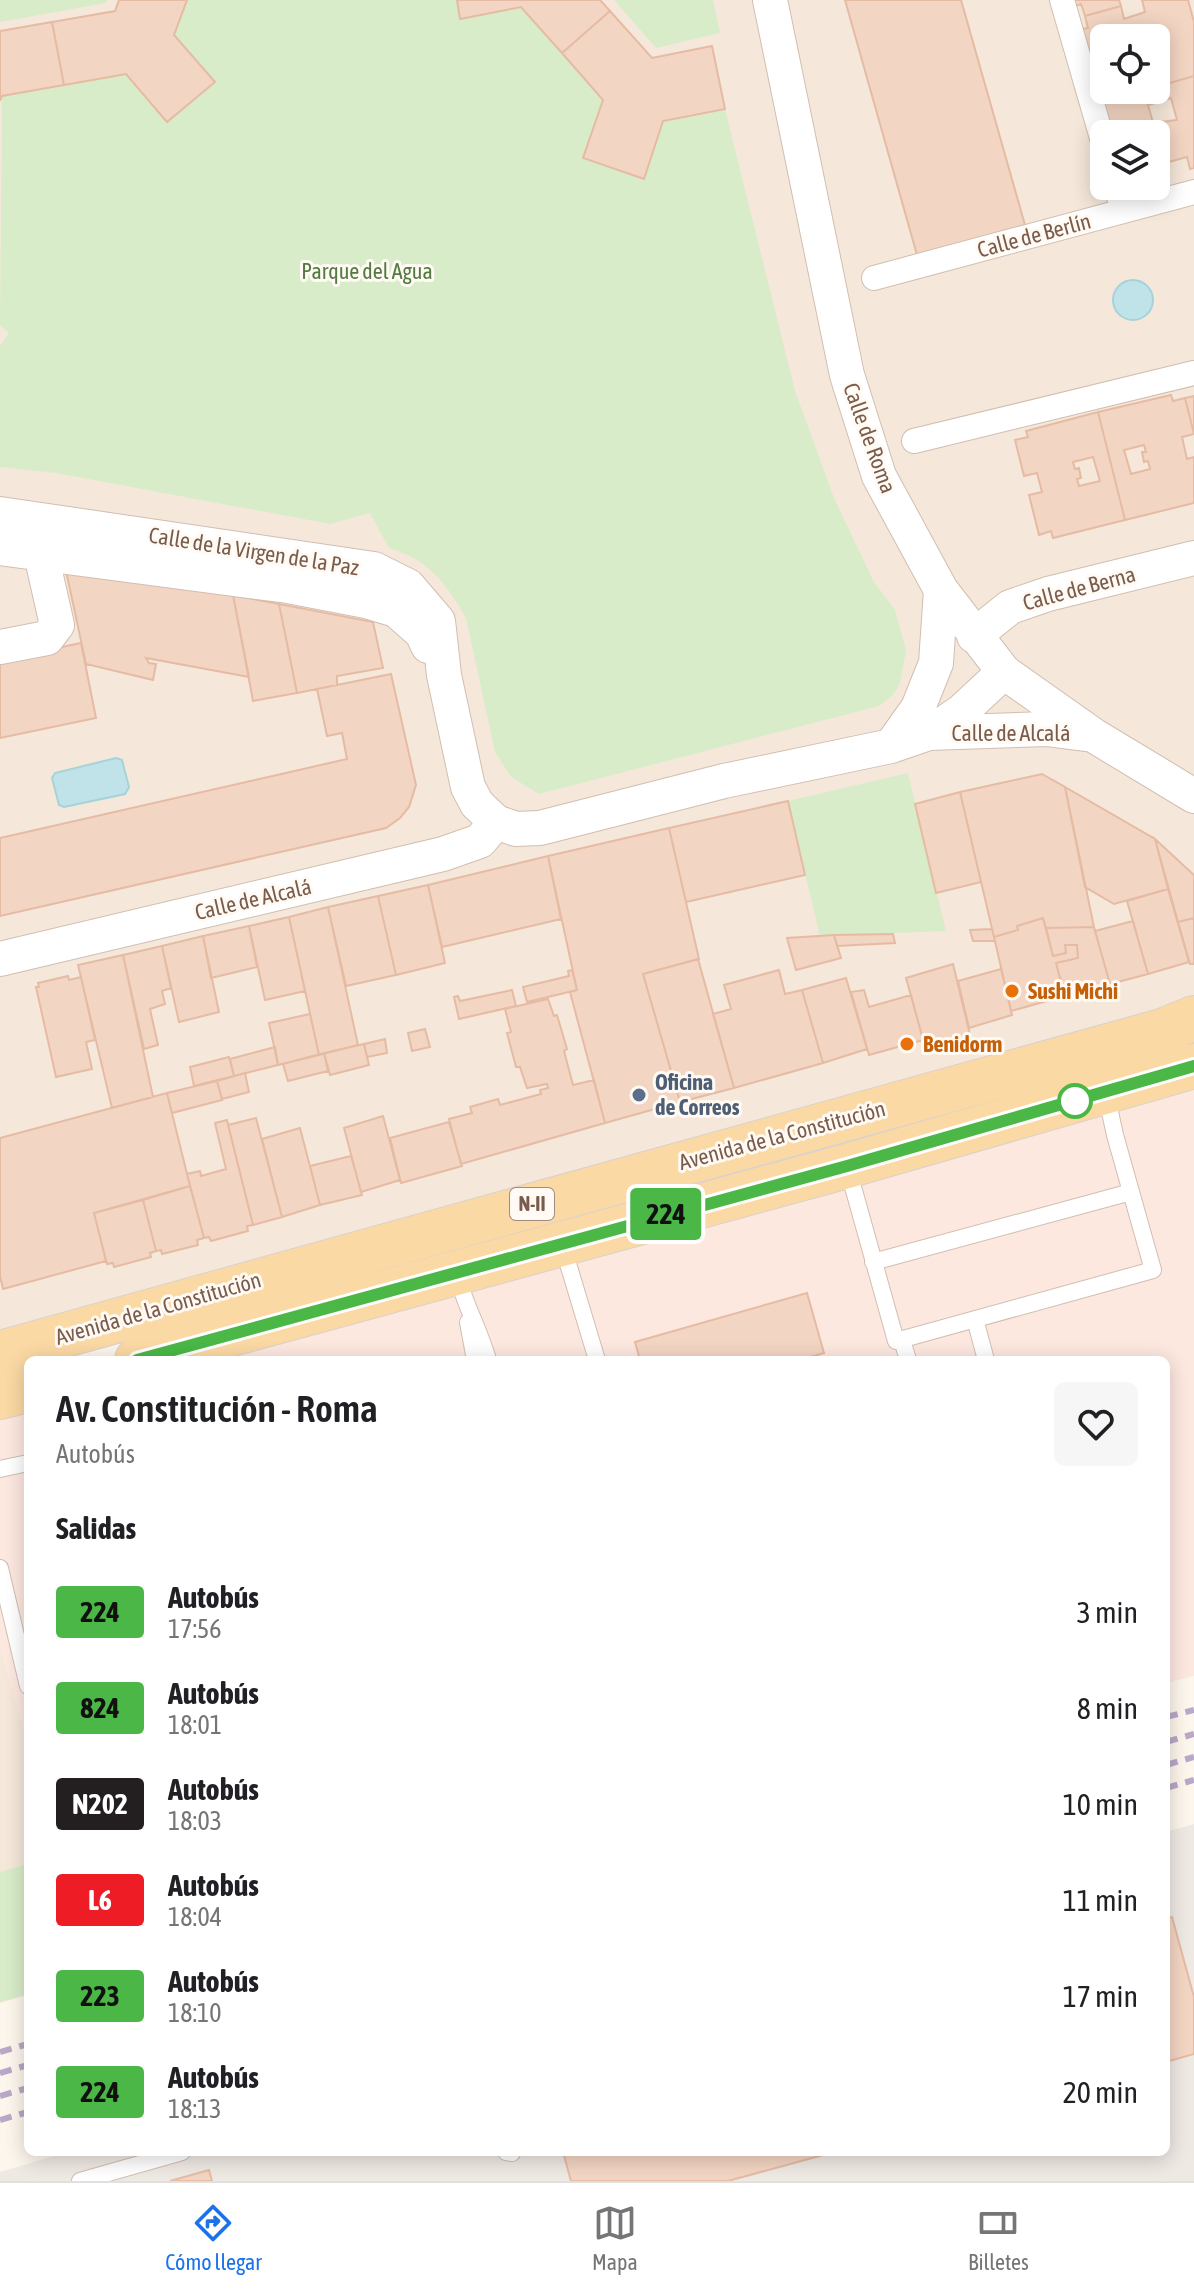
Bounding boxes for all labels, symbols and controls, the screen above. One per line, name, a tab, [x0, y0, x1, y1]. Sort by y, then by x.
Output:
map controls	[1090, 24, 1170, 200]
button: locate	[1090, 24, 1170, 104]
button: layers	[1090, 120, 1170, 200]
street label: Calle de Berlín	[974, 207, 1094, 263]
park label: Parque del Agua	[301, 258, 433, 284]
street label: Calle de Roma	[838, 379, 902, 497]
street label: Calle de la Virgen de la Paz	[147, 522, 361, 580]
street label: Calle de Berna	[1020, 560, 1138, 616]
street label: Calle de Alcalá	[952, 720, 1070, 746]
street label: Calle de Alcalá	[192, 873, 314, 925]
place label: Sushi Michi	[1028, 978, 1118, 1004]
marker: Sushi Michi	[1003, 982, 1021, 1000]
place label: Benidorm	[923, 1031, 1002, 1057]
marker: Benidorm	[898, 1035, 916, 1053]
place label: Oficina de Correos	[655, 1069, 740, 1120]
unlabelled marker	[1058, 1084, 1092, 1118]
marker: Oficina de Correos	[630, 1086, 648, 1104]
street label: Avenida de la Constitución	[676, 1095, 888, 1175]
road number: N-II	[510, 1188, 554, 1220]
line badge: 224	[620, 1188, 712, 1240]
text: 224	[646, 1198, 686, 1230]
street label: Avenida de la Constitución	[52, 1266, 264, 1350]
button: heart	[1054, 1382, 1138, 1466]
text: Av. Constitución - Roma	[56, 1387, 378, 1430]
text: Autobús	[56, 1439, 135, 1469]
text: Salidas	[56, 1511, 136, 1545]
text: Autobús	[168, 1580, 259, 1614]
text: 3 min	[1077, 1595, 1138, 1629]
text: 224	[80, 1596, 120, 1628]
text: 17:56	[168, 1614, 222, 1644]
text: Autobús	[168, 1676, 259, 1710]
text: 8 min	[1077, 1691, 1138, 1725]
text: 824	[80, 1692, 120, 1724]
text: 18:01	[168, 1710, 222, 1740]
text: Autobús	[168, 1772, 259, 1806]
text: 10 min	[1063, 1787, 1138, 1821]
text: N202	[72, 1788, 128, 1820]
text: 18:03	[168, 1806, 222, 1836]
text: Autobús	[168, 1868, 259, 1902]
text: 11 min	[1063, 1883, 1138, 1917]
text: L6	[88, 1884, 112, 1916]
text: 18:04	[168, 1902, 222, 1932]
text: Autobús	[168, 1964, 259, 1998]
text: 17 min	[1063, 1979, 1138, 2013]
text: 223	[80, 1980, 120, 2012]
text: 18:10	[168, 1998, 222, 2028]
text: Autobús	[168, 2060, 259, 2094]
text: 20 min	[1063, 2075, 1138, 2109]
text: 224	[80, 2076, 120, 2108]
text: 18:13	[168, 2094, 222, 2124]
tab: Cómo llegar	[165, 2201, 262, 2275]
tab: Mapa	[592, 2201, 638, 2275]
tab: Billetes	[968, 2201, 1029, 2275]

